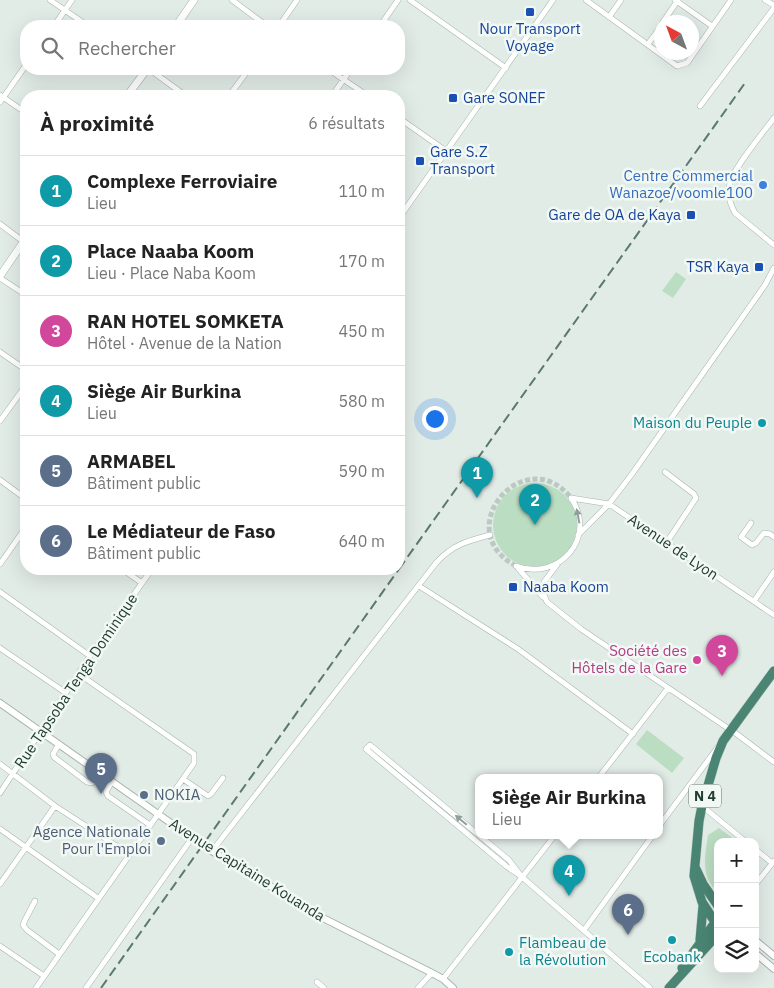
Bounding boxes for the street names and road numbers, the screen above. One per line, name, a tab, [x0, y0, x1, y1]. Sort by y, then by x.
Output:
street label: Avenue de Lyon	[624, 509, 722, 584]
street label: Rue Tapsoba Tenga Dominique	[10, 590, 141, 772]
road number: N 4	[689, 784, 721, 808]
street label: Avenue Capitaine Kouanda	[166, 814, 329, 925]

